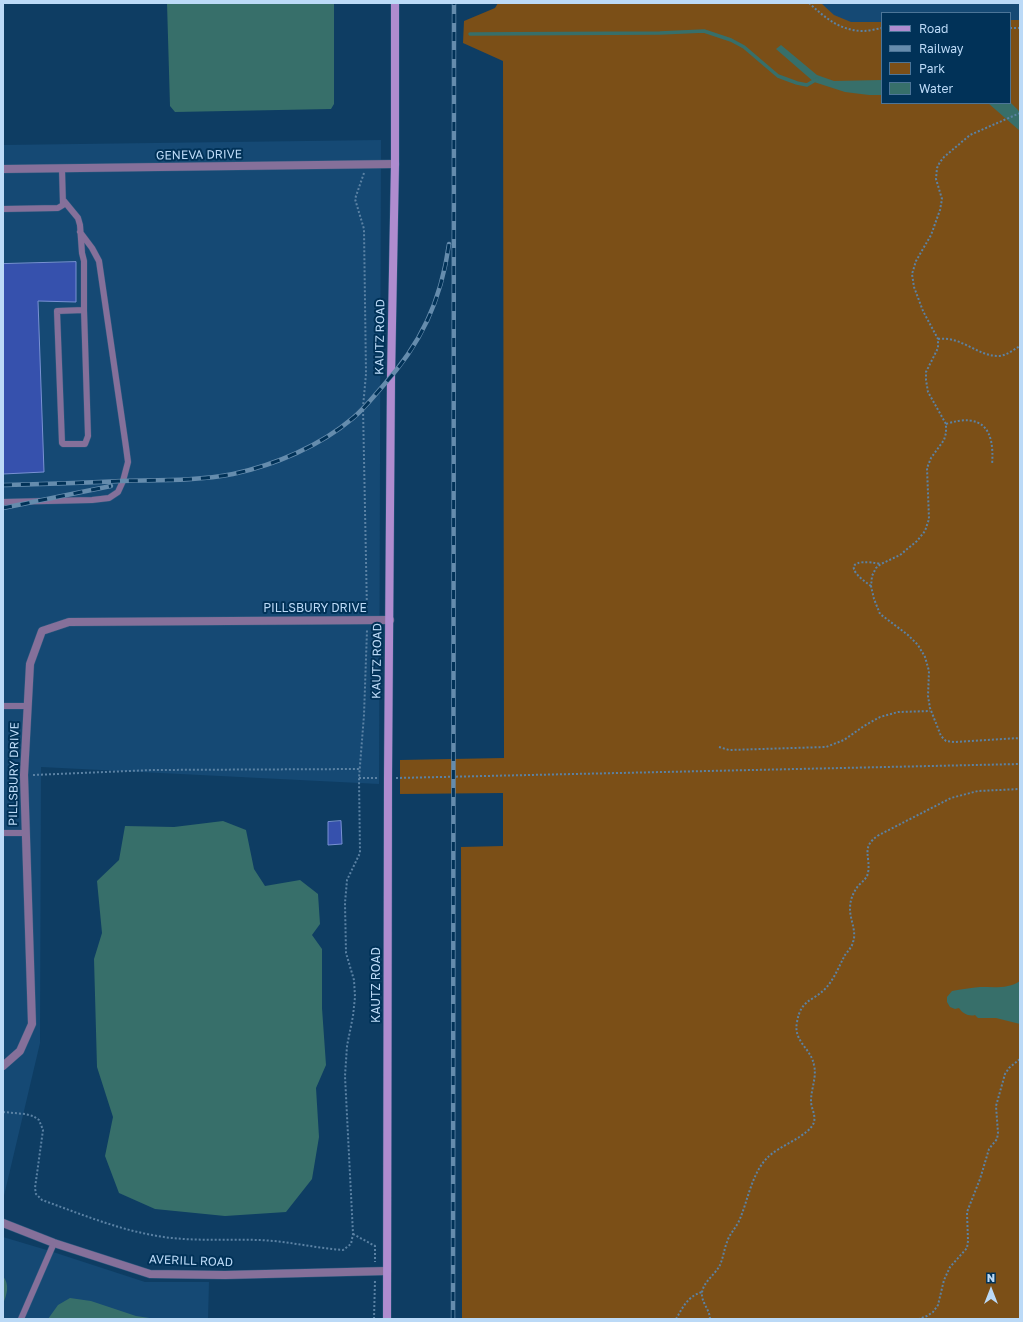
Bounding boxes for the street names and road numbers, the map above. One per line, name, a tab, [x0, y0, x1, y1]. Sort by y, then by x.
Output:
street label: GENEVA DRIVE	[156, 147, 242, 163]
street label: KAUTZ ROAD	[372, 299, 388, 375]
street label: PILLSBURY DRIVE	[263, 601, 367, 615]
street label: KAUTZ ROAD	[369, 623, 385, 699]
street label: PILLSBURY DRIVE	[6, 722, 22, 826]
street label: KAUTZ ROAD	[369, 947, 383, 1023]
street label: AVERILL ROAD	[149, 1252, 233, 1270]

